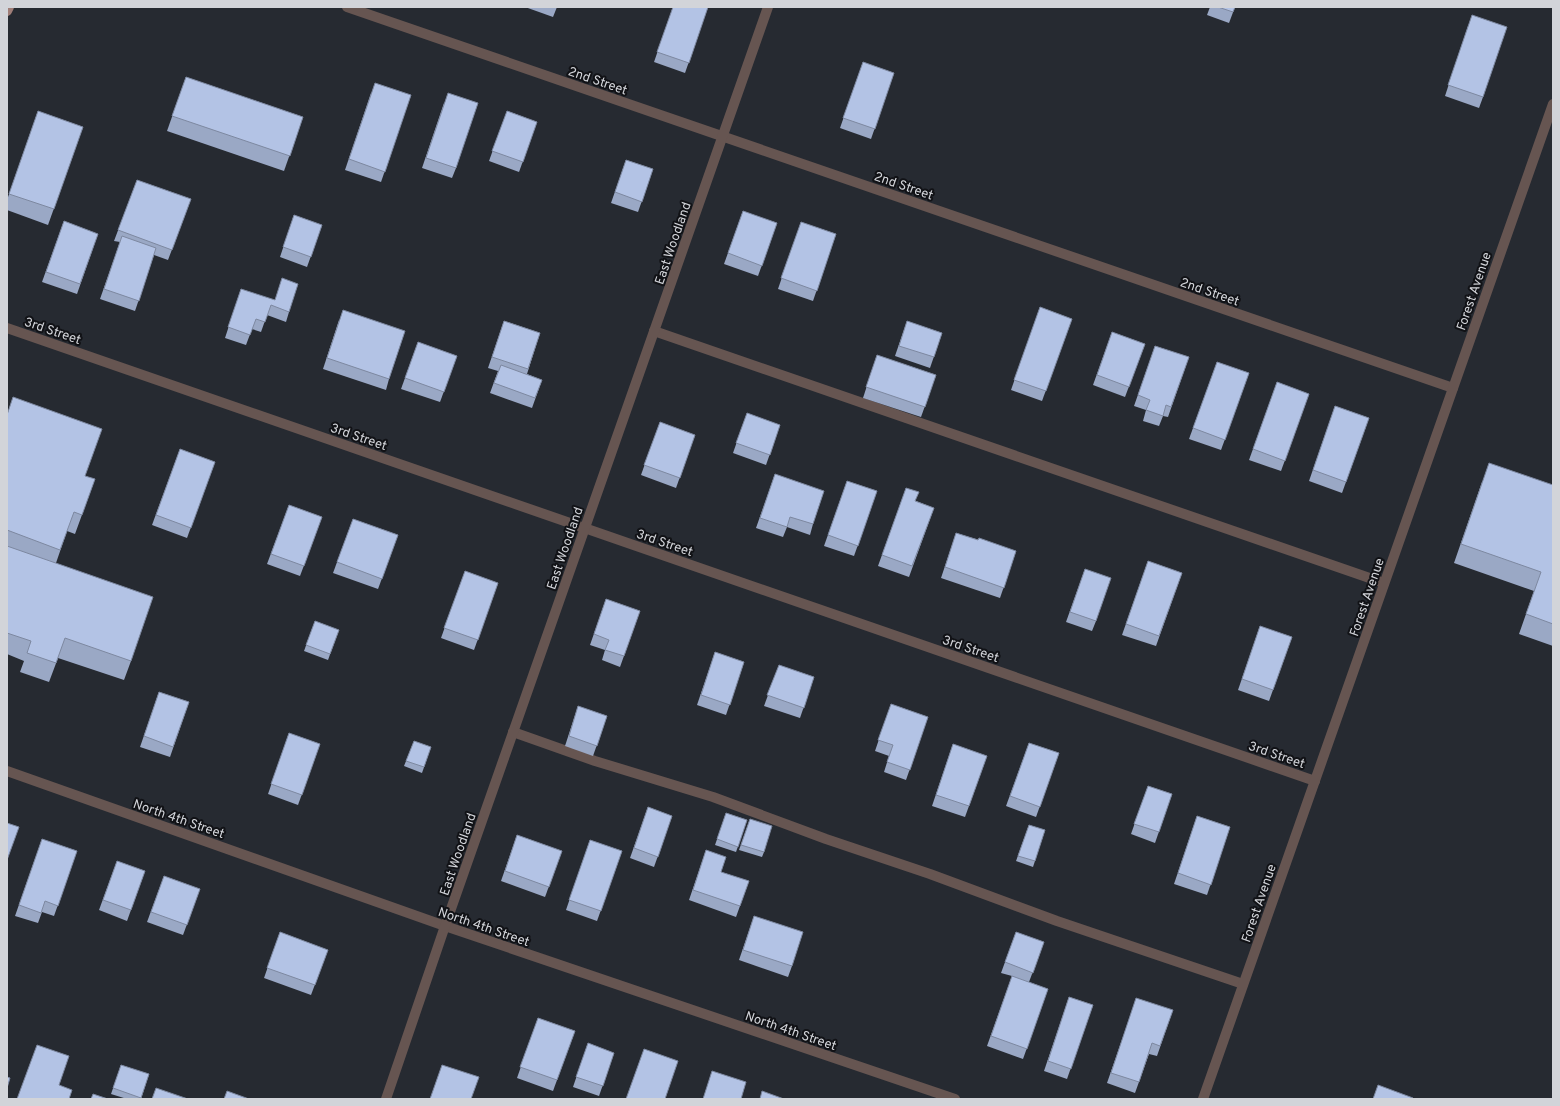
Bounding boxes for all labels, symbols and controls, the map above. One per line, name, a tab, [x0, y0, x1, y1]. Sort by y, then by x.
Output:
street label: 2nd Street	[566, 64, 629, 100]
street label: 2nd Street	[872, 169, 935, 205]
street label: East Woodland	[652, 200, 696, 287]
street label: Forest Avenue	[1454, 250, 1496, 333]
street label: 2nd Street	[1178, 275, 1241, 311]
street label: 3rd Street	[22, 315, 83, 349]
street label: 3rd Street	[328, 421, 389, 455]
street label: East Woodland	[544, 505, 588, 592]
street label: 3rd Street	[634, 527, 695, 561]
street label: Forest Avenue	[1347, 556, 1389, 639]
street label: 3rd Street	[940, 633, 1001, 667]
street label: 3rd Street	[1246, 739, 1307, 773]
street label: North 4th Street	[131, 797, 226, 843]
street label: East Woodland	[437, 811, 481, 898]
street label: Forest Avenue	[1239, 862, 1281, 945]
street label: North 4th Street	[436, 905, 531, 951]
street label: North 4th Street	[743, 1009, 838, 1055]

